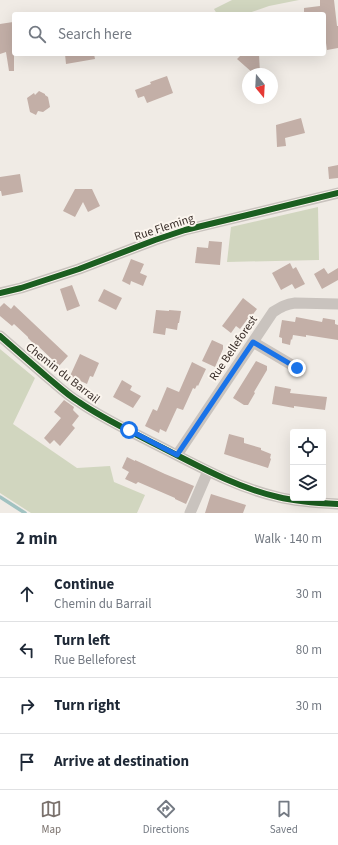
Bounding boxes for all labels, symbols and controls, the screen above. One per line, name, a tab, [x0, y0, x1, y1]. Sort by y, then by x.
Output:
search box	[12, 12, 326, 56]
icon: search	[26, 23, 48, 45]
text: Search here	[58, 24, 132, 45]
north arrow	[242, 68, 278, 104]
street label: Rue Fleming	[132, 210, 196, 245]
street label: Rue Belleforest	[205, 312, 262, 384]
street label: Chemin du Barrail	[22, 339, 103, 408]
route end	[288, 359, 306, 377]
route start	[120, 421, 138, 439]
map controls	[290, 429, 326, 501]
button: locate	[290, 429, 326, 465]
button: layers	[290, 465, 326, 501]
text: 2 min	[16, 527, 57, 551]
text: Walk · 140 m	[254, 530, 322, 548]
text: Continue	[54, 574, 114, 595]
icon: ahead	[16, 583, 38, 605]
text: 30 m	[296, 585, 322, 603]
text: Chemin du Barrail	[54, 595, 152, 613]
text: Turn left	[54, 630, 110, 651]
icon: left	[16, 639, 38, 661]
text: 80 m	[296, 641, 322, 659]
text: Rue Belleforest	[54, 651, 136, 669]
icon: right	[16, 695, 38, 717]
text: Turn right	[54, 695, 120, 716]
text: 30 m	[296, 697, 322, 715]
icon: arrive	[16, 751, 38, 773]
text: Arrive at destination	[54, 751, 189, 772]
tab: Map	[40, 798, 62, 837]
tab: Directions	[143, 798, 189, 837]
tab: Saved	[270, 798, 298, 837]

